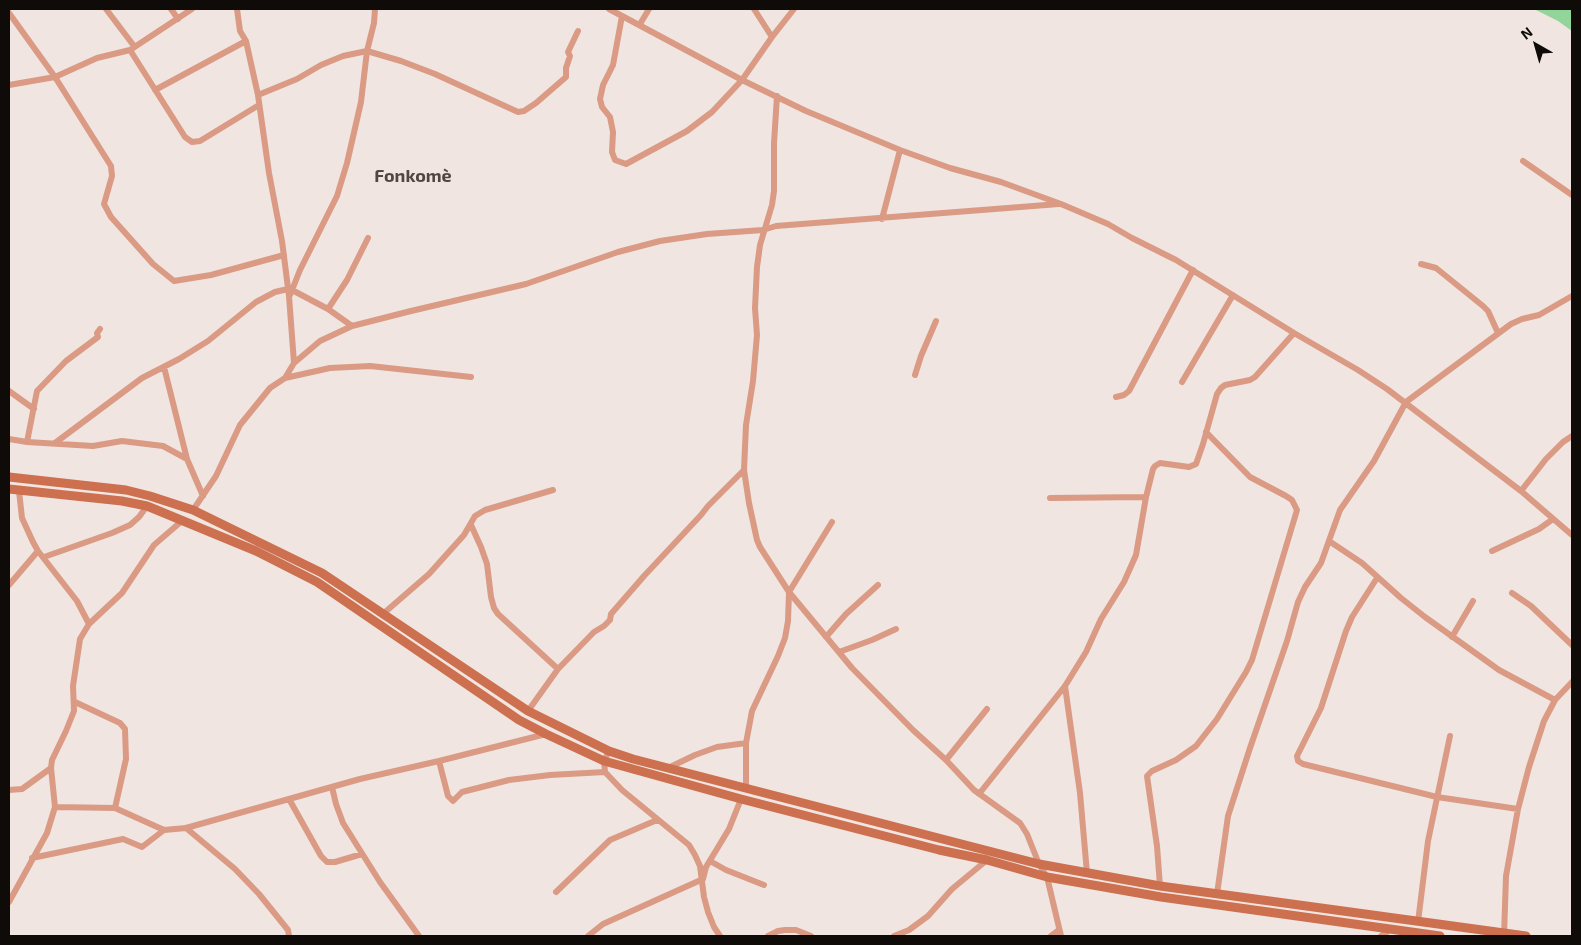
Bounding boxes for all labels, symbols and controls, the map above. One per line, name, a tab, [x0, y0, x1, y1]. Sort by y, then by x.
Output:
north arrow	[1511, 20, 1561, 70]
text: N	[1517, 23, 1536, 43]
district label: Fonkomè	[374, 165, 452, 187]

